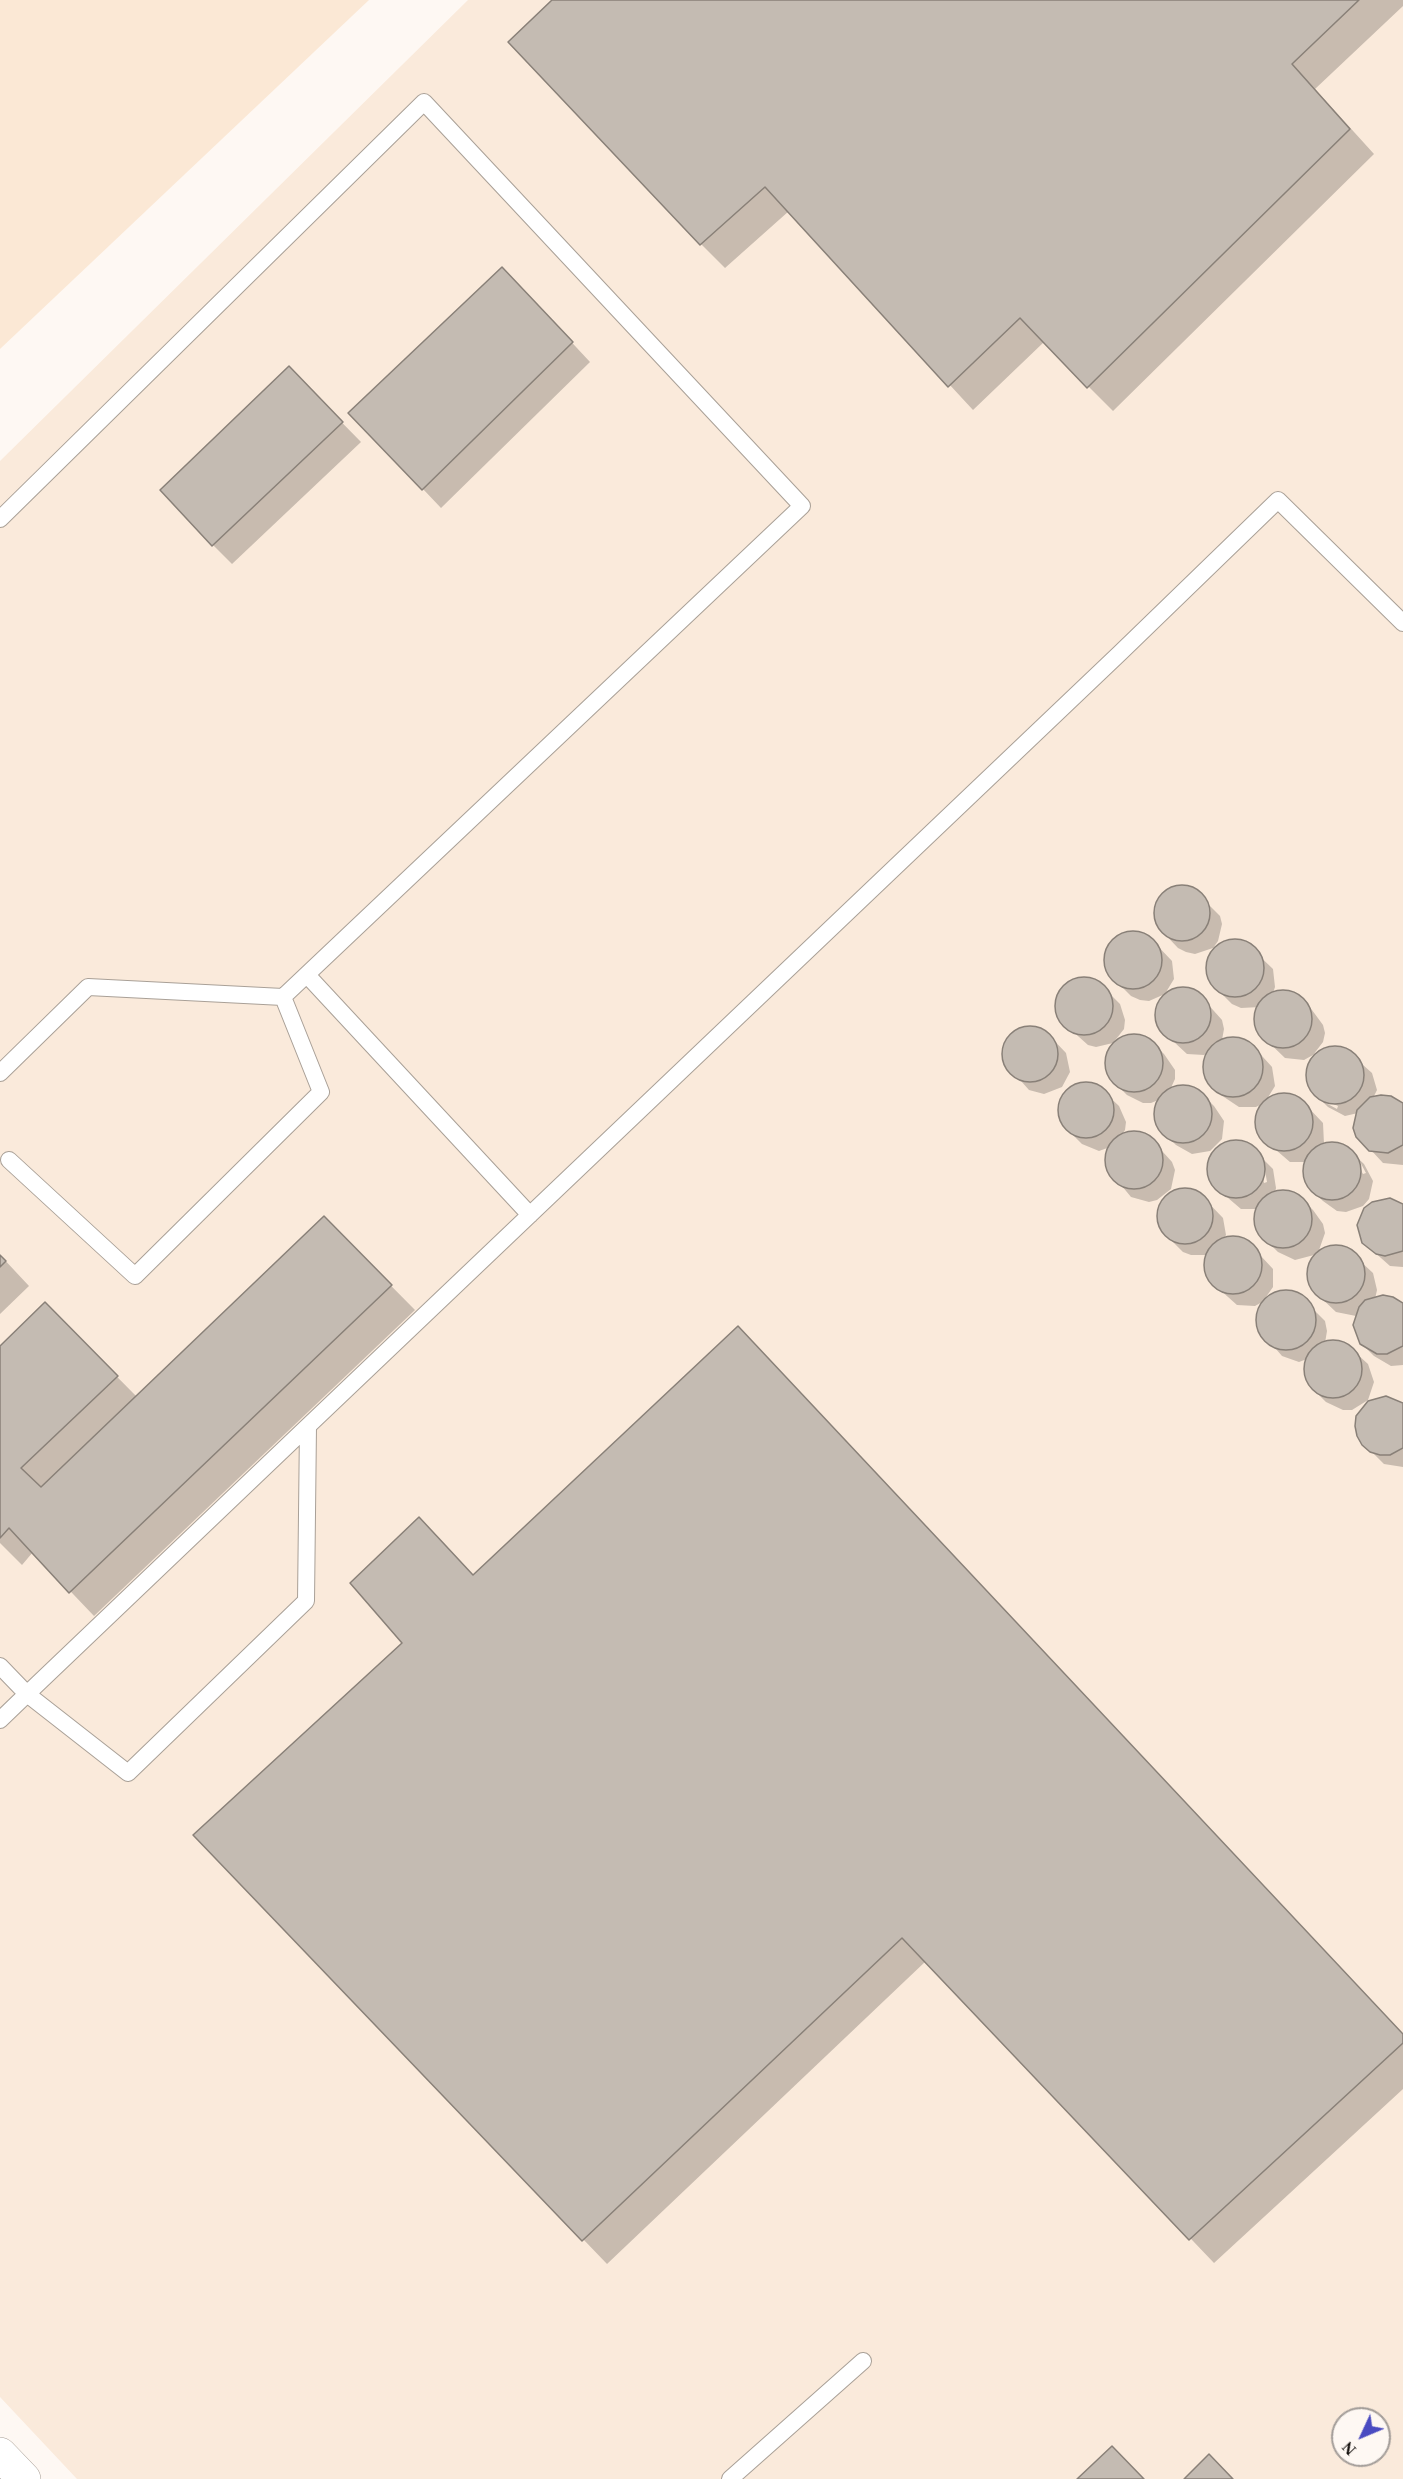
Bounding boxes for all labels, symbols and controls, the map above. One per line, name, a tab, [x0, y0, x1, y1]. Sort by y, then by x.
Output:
north arrow	[1331, 2407, 1391, 2467]
text: N	[1339, 2438, 1359, 2459]

